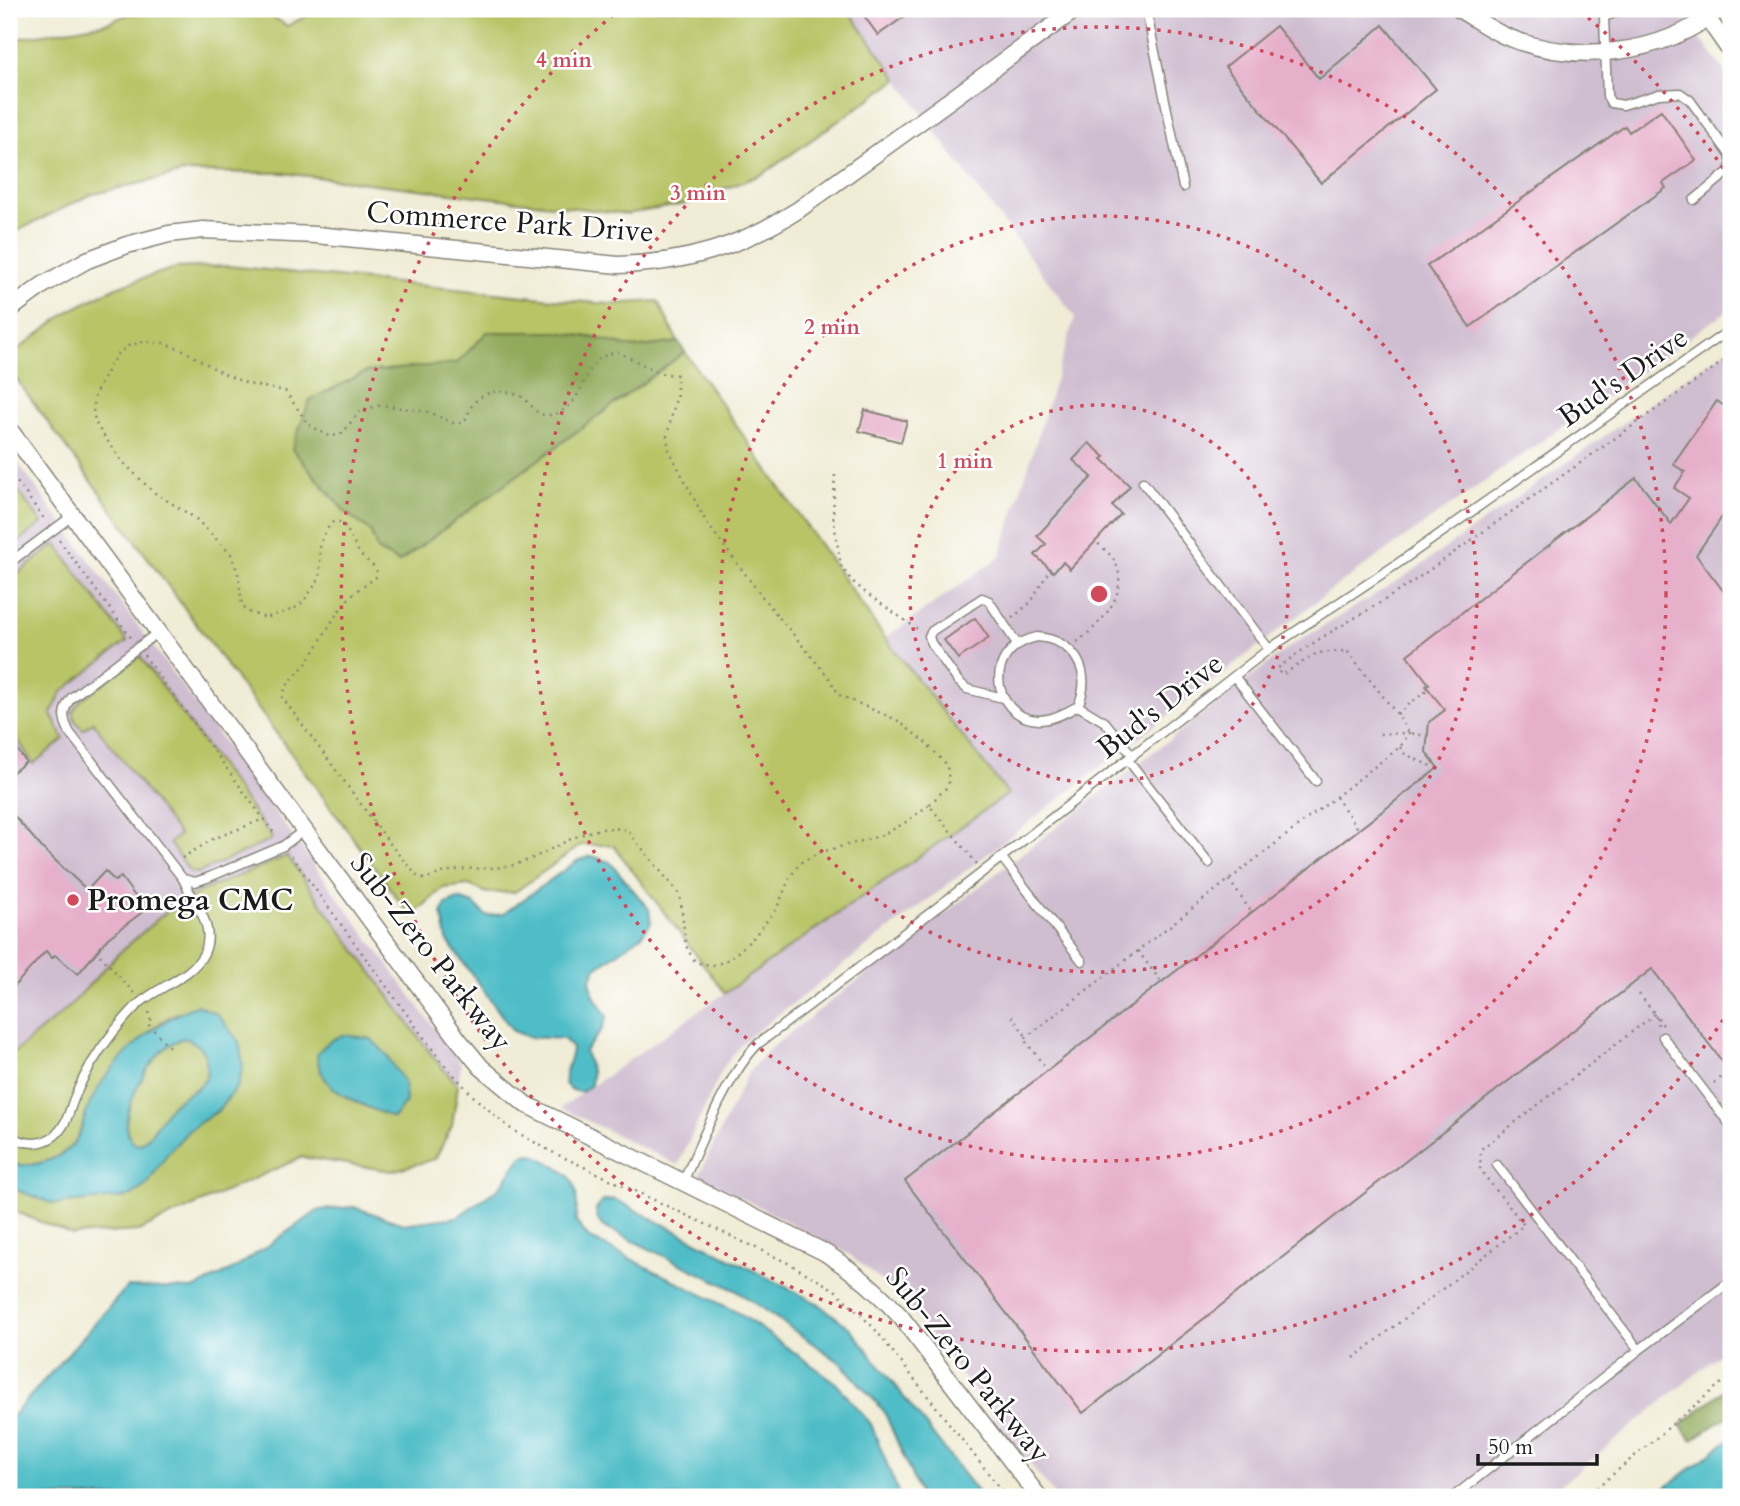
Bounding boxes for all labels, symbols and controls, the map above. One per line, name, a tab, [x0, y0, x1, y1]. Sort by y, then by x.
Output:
text: 4 min	[536, 46, 592, 75]
text: 3 min	[670, 179, 726, 208]
street label: Commerce Park Drive	[365, 192, 655, 252]
text: 2 min	[804, 313, 860, 342]
street label: Bud's Drive	[1550, 317, 1696, 437]
text: 1 min	[937, 447, 993, 476]
centre of rings	[1087, 582, 1111, 606]
street label: Bud's Drive	[1088, 644, 1232, 768]
street label: Sub-Zero Parkway	[340, 844, 522, 1060]
place label: Promega CMC	[87, 880, 294, 921]
marker: Promega CMC	[65, 892, 81, 908]
street label: Sub-Zero Parkway	[876, 1258, 1060, 1472]
scale bar	[1478, 1422, 1596, 1466]
text: 50 m	[1488, 1433, 1533, 1462]

